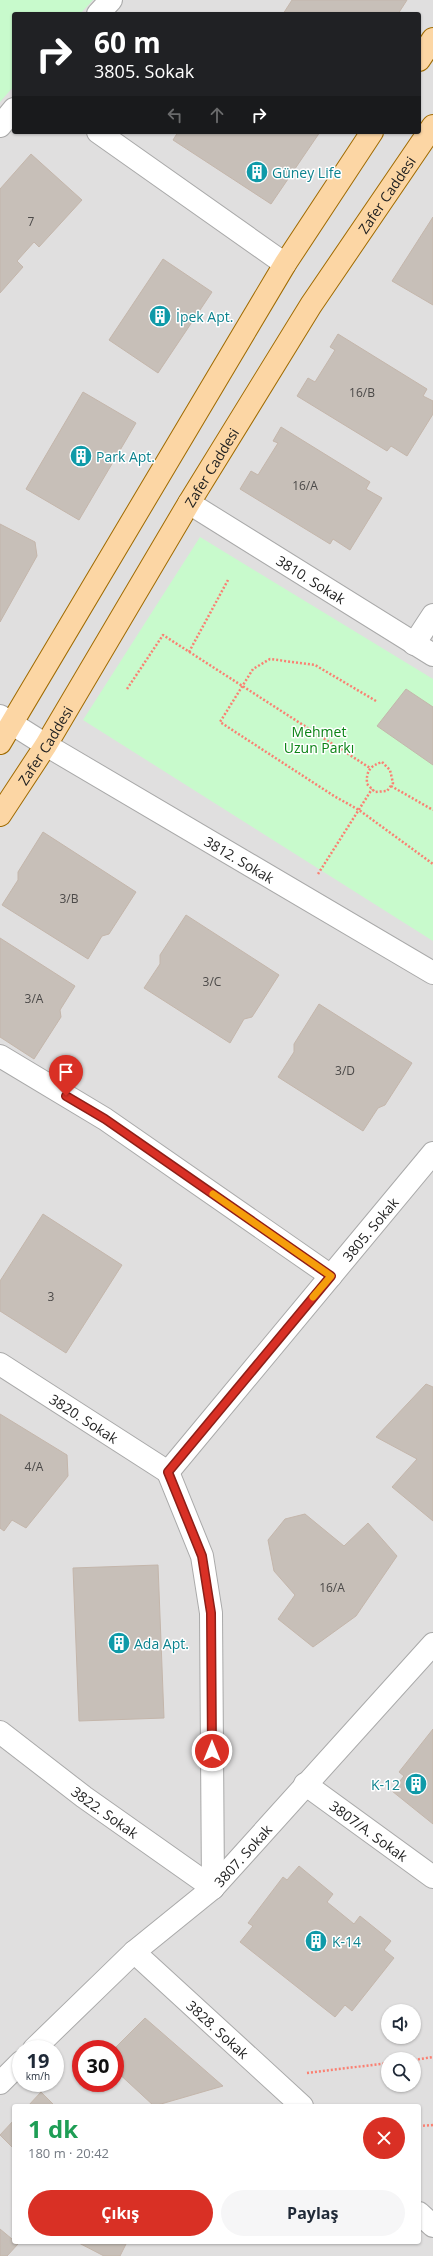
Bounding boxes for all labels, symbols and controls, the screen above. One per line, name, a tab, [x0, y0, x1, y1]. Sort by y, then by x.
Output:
text: 60 m	[94, 23, 161, 61]
icon: right	[28, 28, 80, 80]
text: 3805. Sokak	[94, 59, 194, 83]
icon: left	[164, 104, 186, 126]
icon: ahead	[206, 104, 228, 126]
icon: right	[248, 104, 270, 126]
street label: Zafer Caddesi	[353, 152, 419, 237]
building icon: Güney Life	[244, 159, 270, 185]
place label: Güney Life	[272, 163, 341, 182]
house number: 7	[28, 213, 35, 230]
building icon: İpek Apt.	[147, 303, 173, 329]
place label: İpek Apt.	[176, 307, 233, 326]
house number: 16/B	[349, 384, 375, 401]
street label: Zafer Caddesi	[180, 424, 243, 510]
building icon: Park Apt.	[68, 443, 94, 469]
place label: Park Apt.	[96, 447, 155, 466]
house number: 16/A	[292, 477, 318, 494]
street label: 3810. Sokak	[273, 550, 350, 608]
street label: Zafer Caddesi	[13, 702, 77, 788]
park label: Mehmet Uzun Parkı	[284, 722, 354, 757]
street label: 3812. Sokak	[201, 831, 279, 887]
house number: 3/B	[59, 890, 79, 907]
house number: 3/C	[203, 973, 222, 990]
house number: 3/A	[25, 990, 44, 1007]
pin	[49, 1055, 83, 1096]
icon: arrive	[55, 1061, 77, 1083]
house number: 3/D	[335, 1062, 355, 1079]
street label: 3805. Sokak	[338, 1192, 403, 1265]
house number: 3	[48, 1288, 55, 1305]
street label: 3820. Sokak	[46, 1389, 123, 1448]
house number: 4/A	[25, 1458, 44, 1475]
house number: 16/A	[319, 1579, 345, 1596]
building icon: Ada Apt.	[106, 1630, 132, 1656]
place label: Ada Apt.	[134, 1634, 189, 1653]
position arrow	[191, 1730, 233, 1772]
building icon: K-12	[403, 1771, 429, 1797]
place label: K-12	[371, 1775, 400, 1794]
street label: 3822. Sokak	[68, 1781, 143, 1842]
street label: 3807/A. Sokak	[326, 1796, 412, 1866]
street label: 3807. Sokak	[209, 1820, 276, 1891]
building icon: K-14	[303, 1928, 329, 1954]
place label: K-14	[332, 1932, 361, 1951]
street label: 3828. Sokak	[183, 1996, 254, 2063]
map controls	[381, 2004, 421, 2092]
button: sound	[381, 2004, 421, 2044]
speed limit sign: 30	[72, 2040, 124, 2092]
text: 19	[27, 2047, 49, 2074]
button: search	[381, 2052, 421, 2092]
text: km/h	[26, 2069, 50, 2083]
text: 1 dk	[28, 2112, 78, 2145]
button: close	[363, 2117, 405, 2159]
text: 180 m · 20:42	[28, 2144, 109, 2162]
button: Çıkış	[28, 2190, 213, 2236]
button: Paylaş	[221, 2190, 405, 2236]

